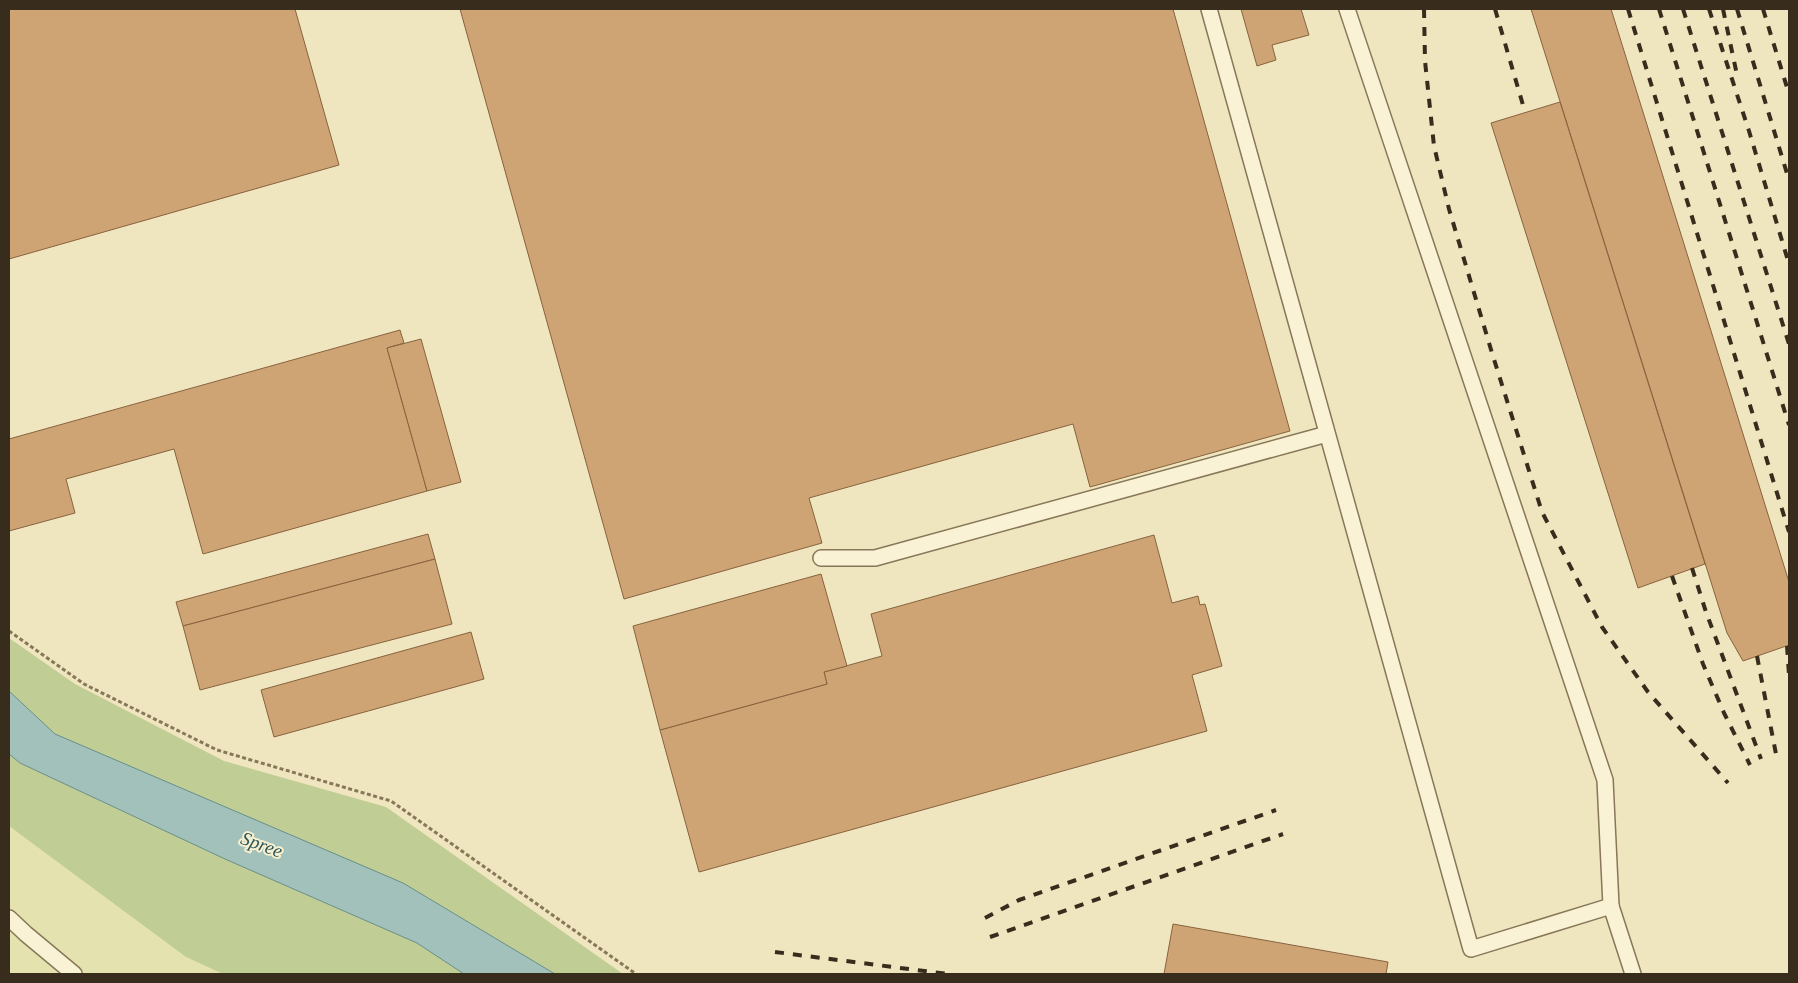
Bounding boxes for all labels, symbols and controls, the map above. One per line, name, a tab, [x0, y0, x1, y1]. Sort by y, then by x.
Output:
water label: Spree	[238, 827, 285, 862]

